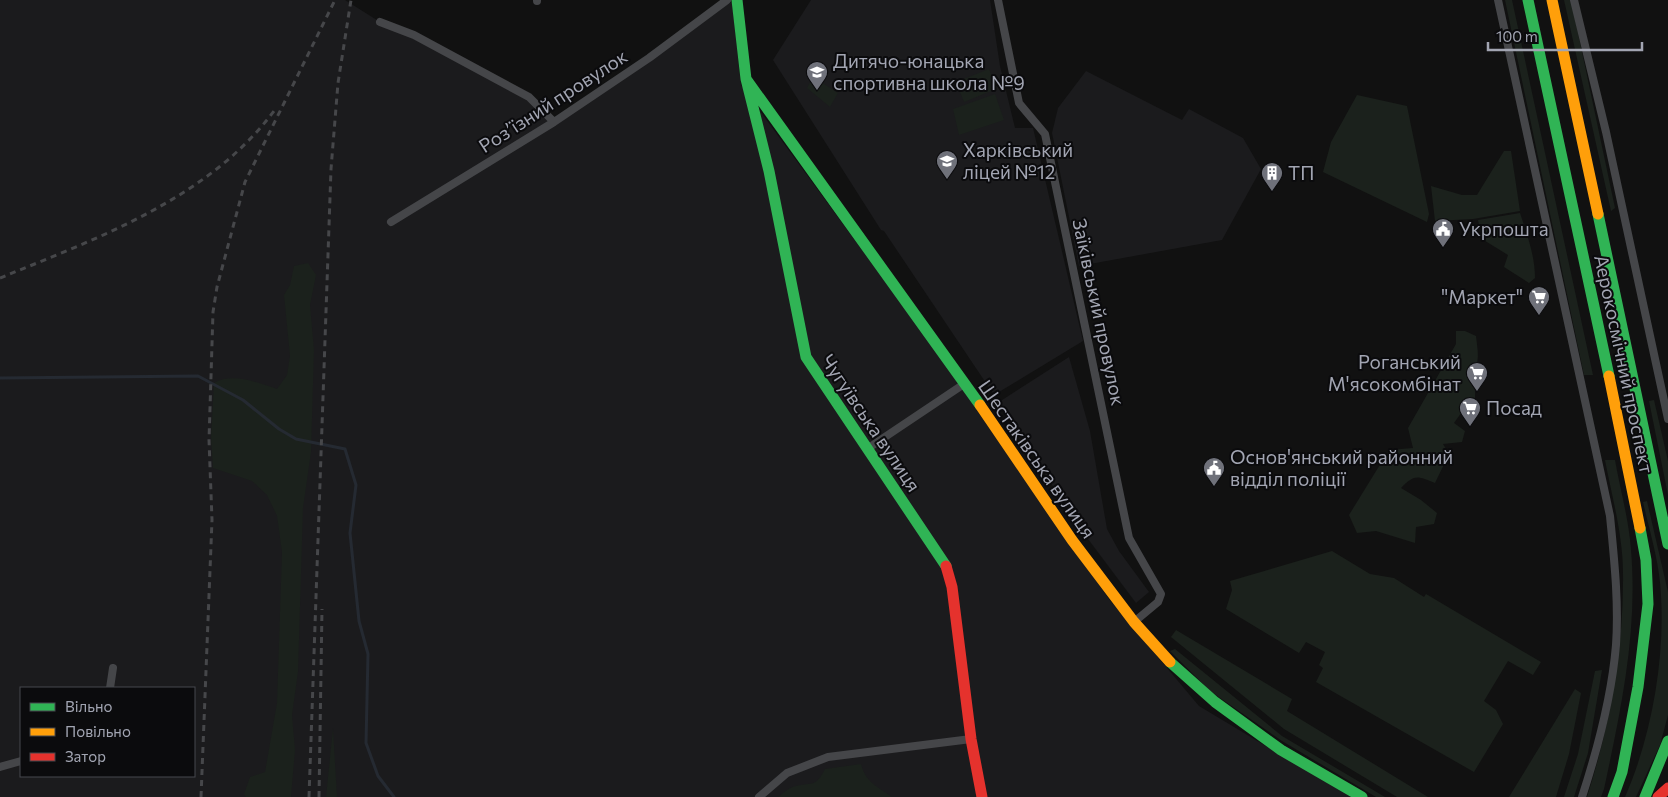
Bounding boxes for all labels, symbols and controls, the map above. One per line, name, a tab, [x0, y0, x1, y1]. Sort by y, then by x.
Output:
scale bar	[1488, 20, 1642, 52]
text: 100 m	[1496, 27, 1538, 45]
street label: Роз’їзний провулок	[474, 44, 631, 157]
place label: Дитячо-юнацька спортивна школа №9	[833, 49, 1025, 94]
school or university icon: Дитячо-юнацька спортивна школа №9	[805, 60, 829, 91]
place label: Харківський ліцей №12	[963, 138, 1073, 183]
school or university icon: Харківський ліцей №12	[935, 149, 959, 180]
building icon: ТП	[1260, 161, 1284, 192]
place label: ТП	[1288, 161, 1314, 184]
street label: Заїківський провулок	[1068, 216, 1131, 407]
public building icon: Укрпошта	[1431, 217, 1455, 248]
place label: Укрпошта	[1459, 217, 1549, 240]
street label: Аерокосмічний проспект	[1590, 252, 1659, 475]
place label: "Маркет"	[1441, 285, 1523, 308]
supermarket icon: "Маркет"	[1527, 285, 1551, 316]
street label: Чугуївська вулиця	[817, 350, 926, 496]
place label: Роганський М'ясокомбінат	[1328, 350, 1461, 395]
supermarket icon: Роганський М'ясокомбінат	[1465, 361, 1489, 392]
street label: Шестаківська вулиця	[974, 375, 1101, 542]
supermarket icon: Посад	[1458, 396, 1482, 427]
place label: Посад	[1486, 396, 1542, 419]
place label: Основ'янський районний відділ поліції	[1230, 445, 1453, 490]
public building icon: Основ'янський районний відділ поліції	[1202, 456, 1226, 487]
legend	[20, 687, 195, 777]
text: Вільно	[65, 697, 112, 715]
text: Повільно	[65, 722, 131, 740]
text: Затор	[65, 747, 106, 765]

